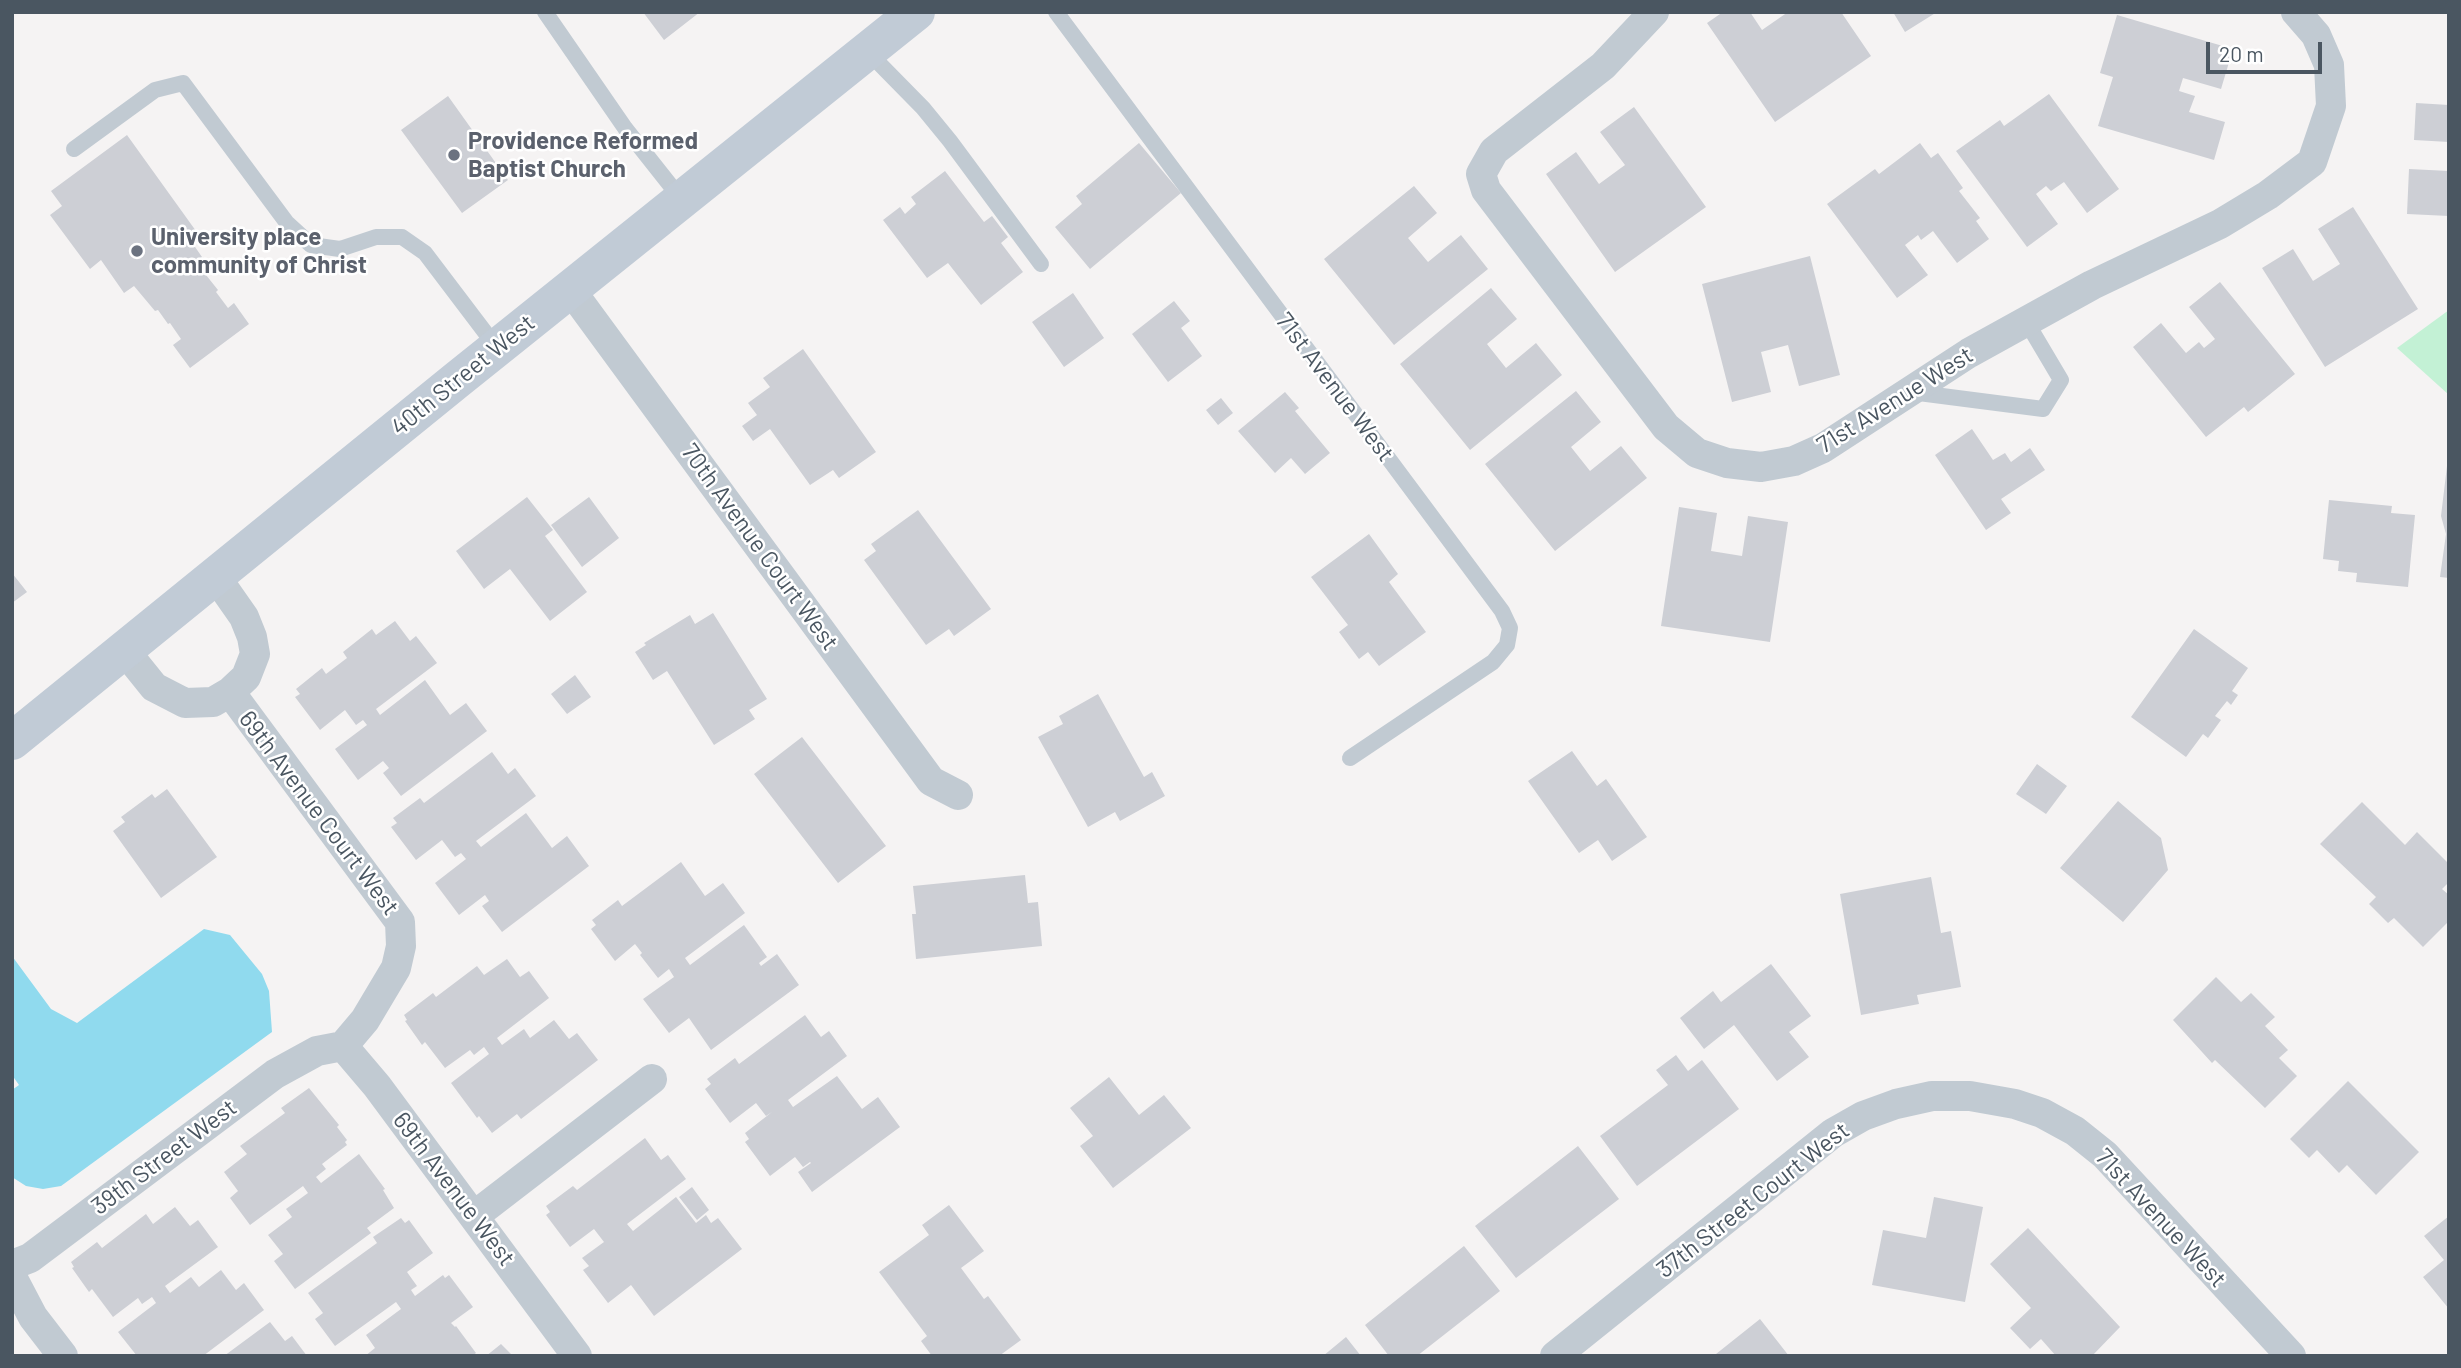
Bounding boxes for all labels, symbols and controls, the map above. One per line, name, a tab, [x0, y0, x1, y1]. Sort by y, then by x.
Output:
scale bar	[2209, 28, 2324, 72]
text: 20 m	[2219, 41, 2264, 66]
place label: Providence Reformed Baptist Church	[468, 127, 698, 183]
marker: Providence Reformed Baptist Church	[446, 147, 462, 163]
place label: University place community of Christ	[151, 223, 367, 279]
marker: University place community of Christ	[129, 243, 145, 259]
street label: 71st Avenue West	[1270, 307, 1400, 467]
street label: 40th Street West	[385, 308, 541, 442]
street label: 71st Avenue West	[1812, 340, 1978, 460]
street label: 70th Avenue Court West	[675, 438, 845, 656]
street label: 69th Avenue Court West	[233, 705, 405, 921]
street label: 39th Street West	[86, 1093, 242, 1221]
street label: 69th Avenue West	[387, 1106, 521, 1272]
street label: 37th Street Court West	[1651, 1116, 1855, 1284]
street label: 71st Avenue West	[2090, 1143, 2232, 1293]

